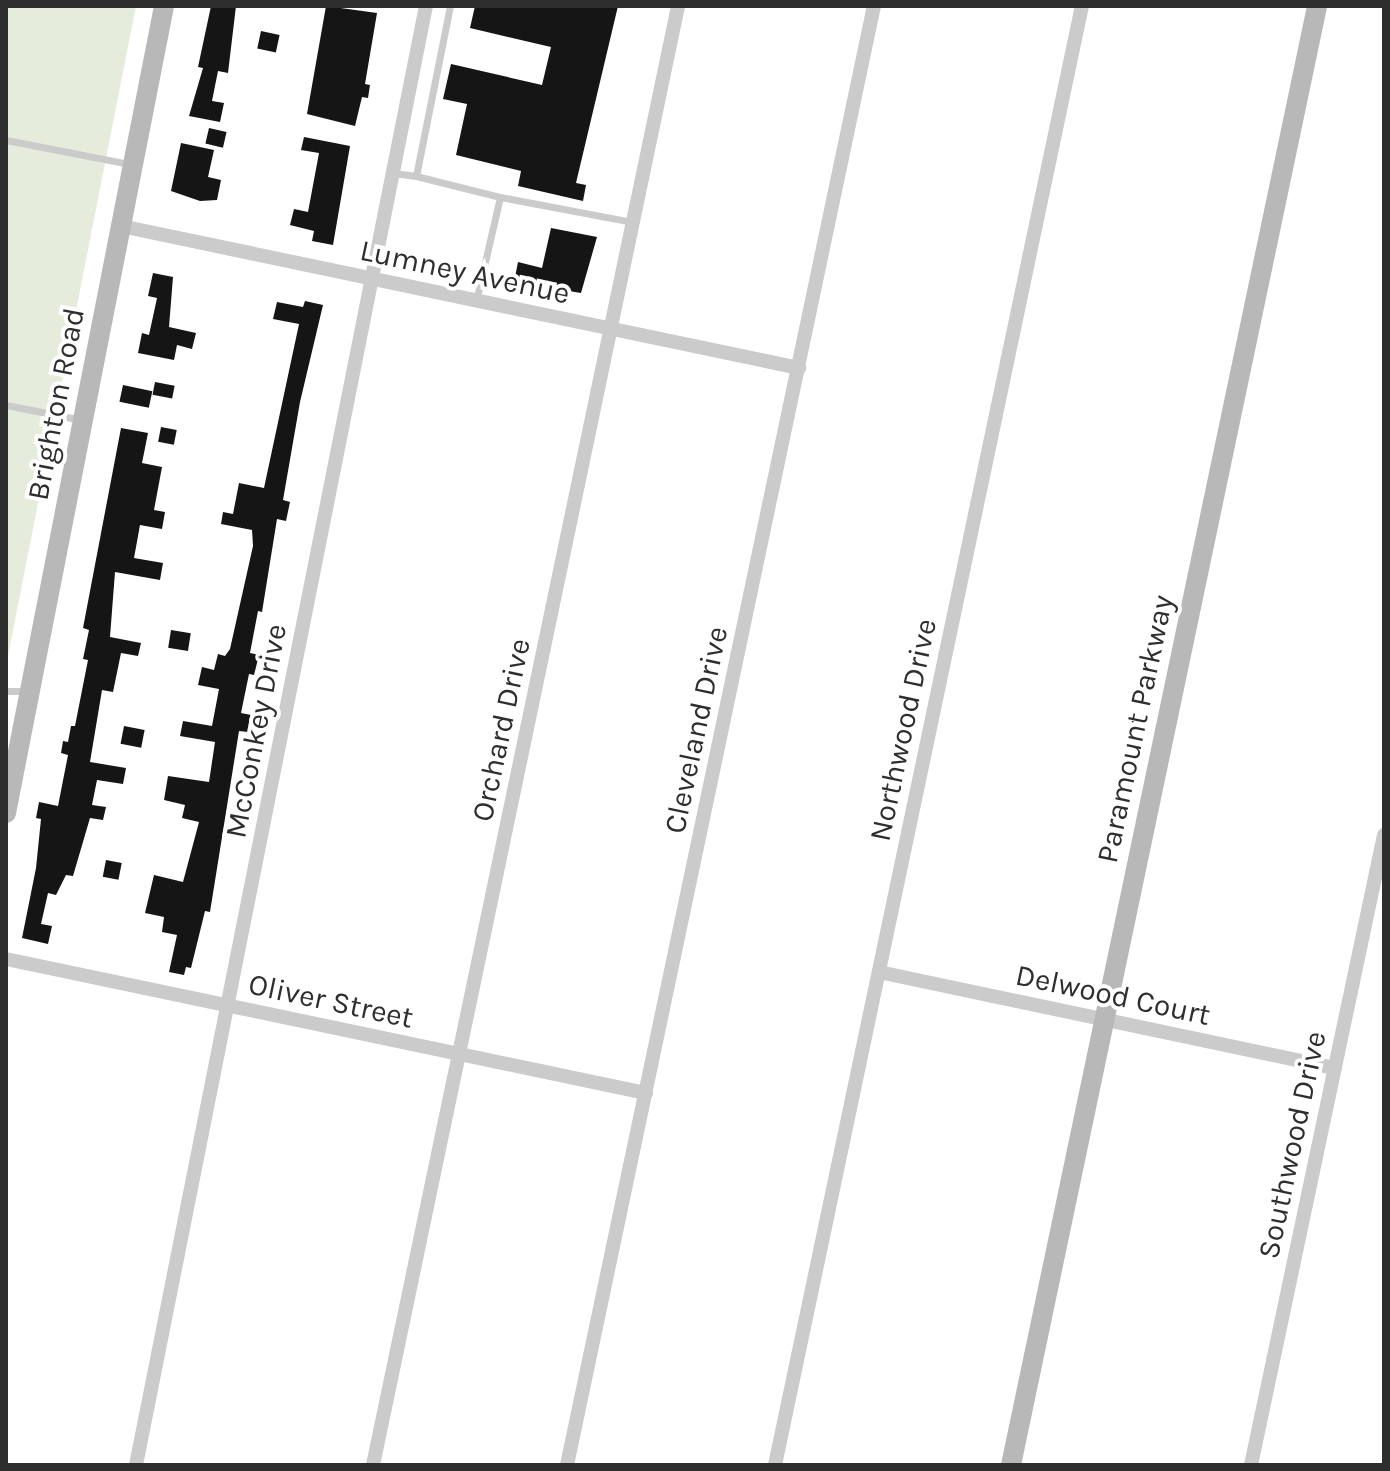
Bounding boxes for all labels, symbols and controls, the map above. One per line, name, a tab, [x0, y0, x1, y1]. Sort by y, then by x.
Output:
street label: Lumney Avenue	[357, 232, 573, 312]
street label: Brighton Road	[20, 305, 92, 503]
street label: Paramount Parkway	[1089, 592, 1181, 866]
street label: Northwood Drive	[862, 615, 944, 845]
street label: McConkey Drive	[218, 621, 294, 841]
street label: Cleveland Drive	[656, 623, 736, 837]
street label: Orchard Drive	[464, 635, 538, 825]
street label: Delwood Court	[1012, 957, 1214, 1033]
street label: Oliver Street	[245, 966, 417, 1036]
street label: Southwood Drive	[1250, 1028, 1334, 1262]

